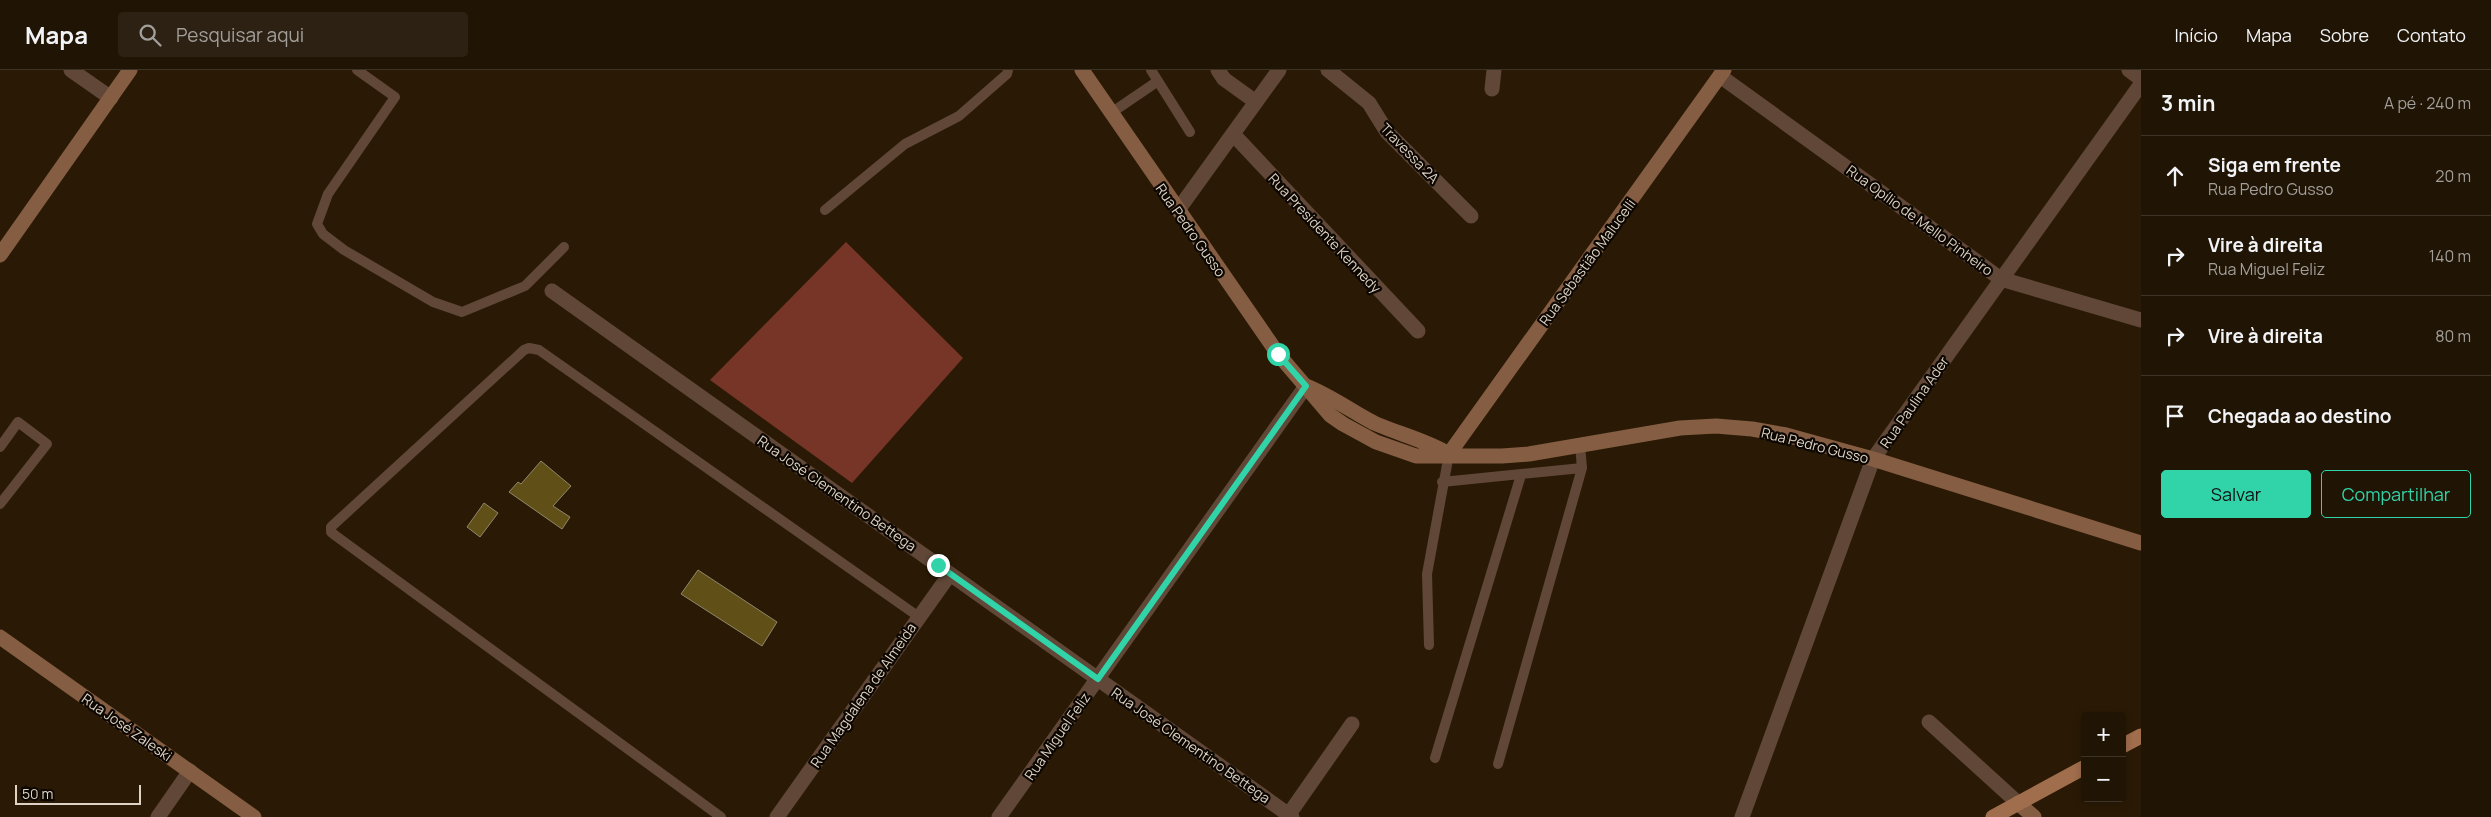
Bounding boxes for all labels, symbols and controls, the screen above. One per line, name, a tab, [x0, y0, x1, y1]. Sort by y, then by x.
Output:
search box	[118, 12, 468, 57]
text: Mapa	[25, 18, 88, 51]
icon: search	[136, 21, 164, 49]
text: Pesquisar aqui	[176, 22, 304, 48]
text: Início	[2174, 23, 2218, 47]
text: Mapa	[2246, 23, 2292, 47]
text: Sobre	[2320, 23, 2369, 47]
text: Contato	[2397, 23, 2466, 47]
text: 3 min	[2161, 89, 2215, 117]
text: A pé · 240 m	[2384, 92, 2471, 114]
street label: Travessa 2A	[1376, 119, 1444, 187]
text: Siga em frente	[2208, 152, 2341, 178]
street label: Rua Opílio de Mello Pinheiro	[1843, 160, 1997, 280]
icon: ahead	[2161, 162, 2189, 190]
text: 20 m	[2435, 165, 2471, 187]
street label: Rua Presidente Kennedy	[1265, 169, 1386, 297]
text: Rua Pedro Gusso	[2208, 178, 2333, 200]
street label: Rua Pedro Gusso	[1152, 180, 1230, 280]
street label: Rua Sebastião Malucelli	[1535, 195, 1639, 329]
text: Vire à direita	[2208, 232, 2323, 258]
icon: right	[2161, 242, 2189, 270]
text: 140 m	[2429, 245, 2471, 267]
text: Rua Miguel Feliz	[2208, 258, 2325, 280]
icon: right	[2161, 322, 2189, 350]
text: Vire à direita	[2208, 323, 2323, 349]
text: 80 m	[2435, 325, 2471, 347]
route start	[1267, 343, 1290, 366]
street label: Rua Paulina Ader	[1875, 352, 1953, 452]
icon: arrive	[2161, 402, 2189, 430]
text: Chegada ao destino	[2208, 403, 2391, 429]
street label: Rua Pedro Gusso	[1759, 423, 1871, 467]
street label: Rua José Clementino Bettega	[754, 431, 920, 555]
button: Salvar	[2161, 470, 2311, 518]
button: Compartilhar	[2321, 470, 2471, 518]
route end	[927, 554, 950, 577]
street label: Rua Magdalena de Almeida	[806, 619, 920, 771]
street label: Rua José Clementino Bettega	[1108, 683, 1274, 807]
street label: Rua José Zaleski	[78, 689, 176, 765]
street label: Rua Miguel Feliz	[1020, 689, 1094, 783]
map controls	[2081, 712, 2126, 802]
button: +	[2081, 712, 2126, 757]
button: −	[2081, 757, 2126, 802]
scale bar	[15, 782, 141, 805]
text: 50 m	[22, 784, 53, 803]

